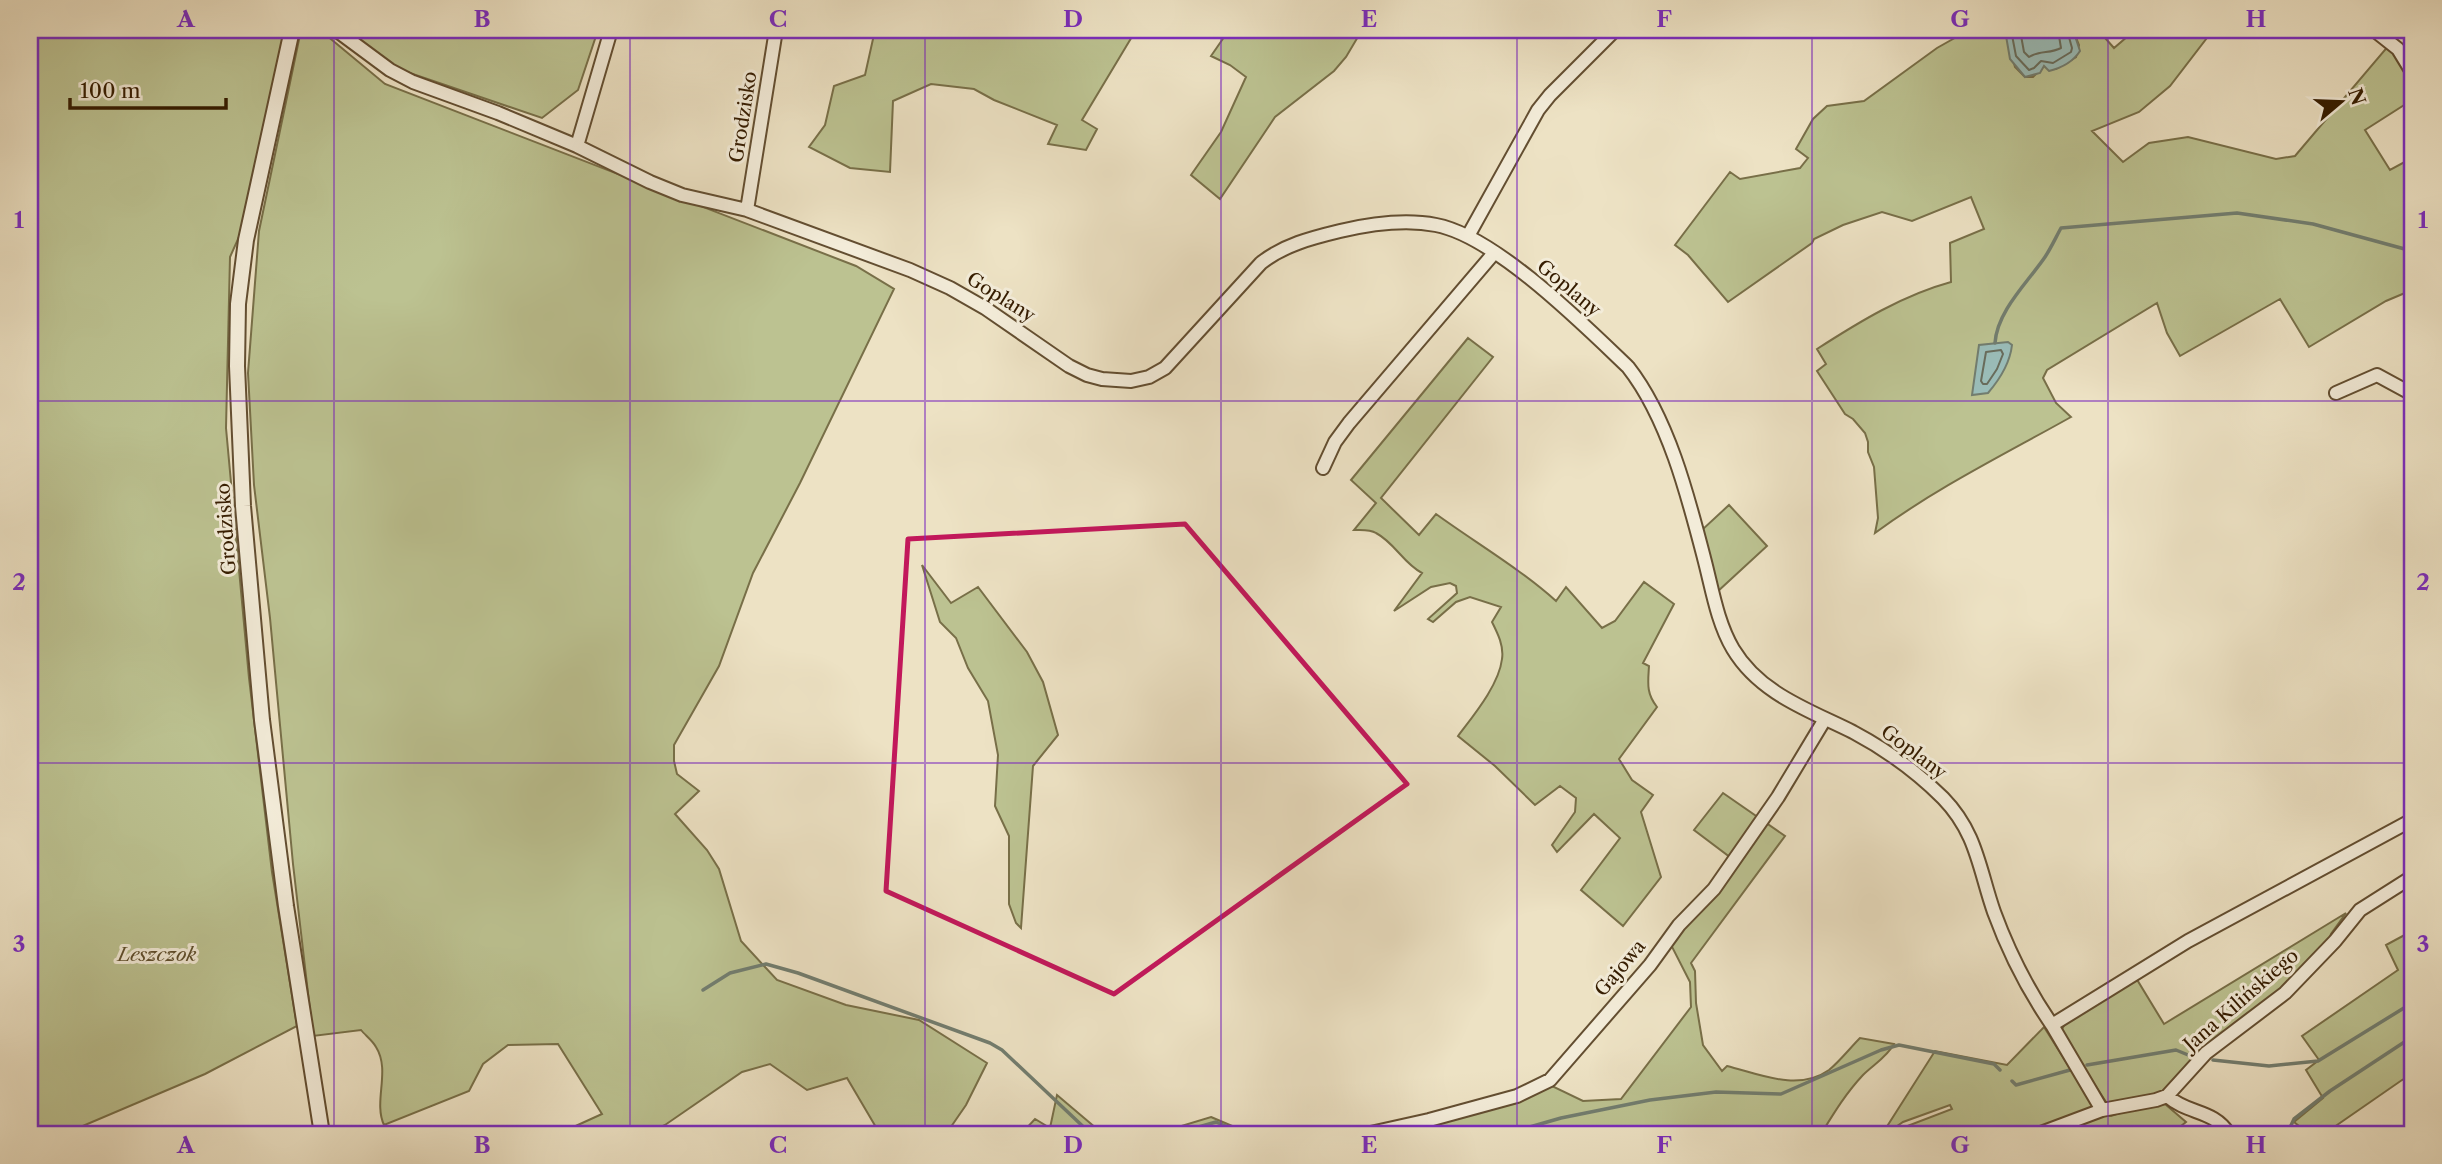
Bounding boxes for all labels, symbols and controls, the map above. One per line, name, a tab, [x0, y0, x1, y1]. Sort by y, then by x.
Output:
text: A	[176, 5, 196, 33]
text: B	[473, 5, 491, 33]
text: C	[769, 5, 787, 33]
text: D	[1063, 5, 1083, 33]
text: E	[1361, 5, 1377, 33]
text: F	[1656, 5, 1672, 33]
text: G	[1950, 5, 1970, 33]
text: H	[2246, 5, 2267, 33]
scale bar	[70, 66, 226, 110]
north arrow	[2306, 66, 2376, 136]
street label: Grodzisko	[724, 70, 762, 164]
text: 100 m	[80, 78, 141, 103]
text: N	[2343, 85, 2370, 108]
text: 1	[14, 206, 25, 234]
text: 1	[2418, 206, 2429, 234]
street label: Goplany	[1532, 255, 1606, 322]
street label: Goplany	[963, 267, 1040, 327]
street label: Grodzisko	[211, 482, 241, 576]
text: 2	[12, 568, 26, 596]
text: 2	[2416, 568, 2430, 596]
street label: Goplany	[1877, 720, 1952, 784]
text: 3	[13, 930, 26, 958]
text: 3	[2417, 930, 2430, 958]
street label: Gajowa	[1590, 935, 1650, 1001]
park label: Leszczok	[116, 943, 196, 966]
street label: Jana Kilińskiego	[2177, 944, 2303, 1058]
text: A	[176, 1131, 196, 1159]
text: B	[473, 1131, 491, 1159]
text: C	[769, 1131, 787, 1159]
text: D	[1063, 1131, 1083, 1159]
text: E	[1361, 1131, 1377, 1159]
text: F	[1656, 1131, 1672, 1159]
text: G	[1950, 1131, 1970, 1159]
text: H	[2246, 1131, 2267, 1159]

